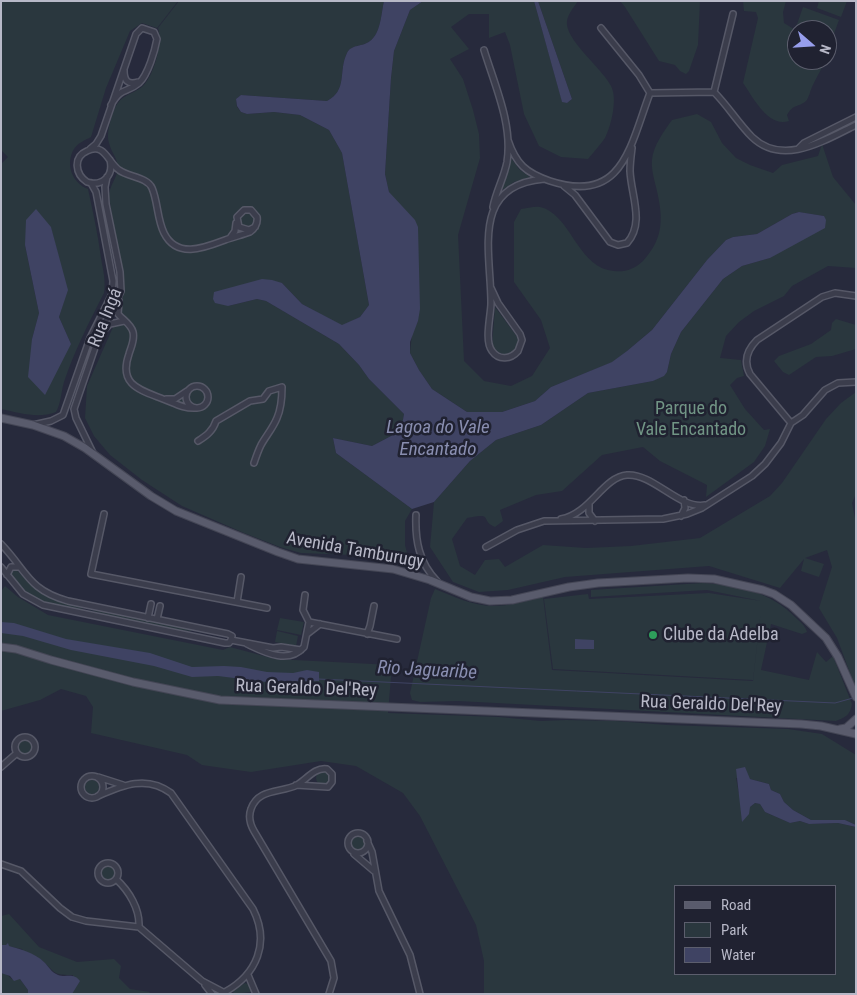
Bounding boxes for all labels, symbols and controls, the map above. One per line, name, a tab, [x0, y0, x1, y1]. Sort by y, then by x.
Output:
north arrow	[787, 20, 837, 70]
text: N	[816, 43, 834, 56]
street label: Rua Ingá	[84, 285, 128, 351]
park label: Parque do Vale Encantado	[636, 398, 746, 440]
water label: Lagoa do Vale Encantado	[386, 417, 490, 461]
street label: Avenida Tamburugy	[285, 528, 425, 574]
place label: Clube da Adelba	[663, 624, 779, 646]
marker: Clube da Adelba	[647, 629, 659, 641]
water label: Rio Jaguaribe	[377, 657, 477, 685]
street label: Rua Geraldo Del'Rey	[235, 676, 377, 702]
street label: Rua Geraldo Del'Rey	[640, 692, 782, 718]
legend	[674, 885, 837, 975]
text: Road	[721, 896, 751, 914]
text: Park	[721, 921, 748, 939]
text: Water	[721, 946, 755, 964]

